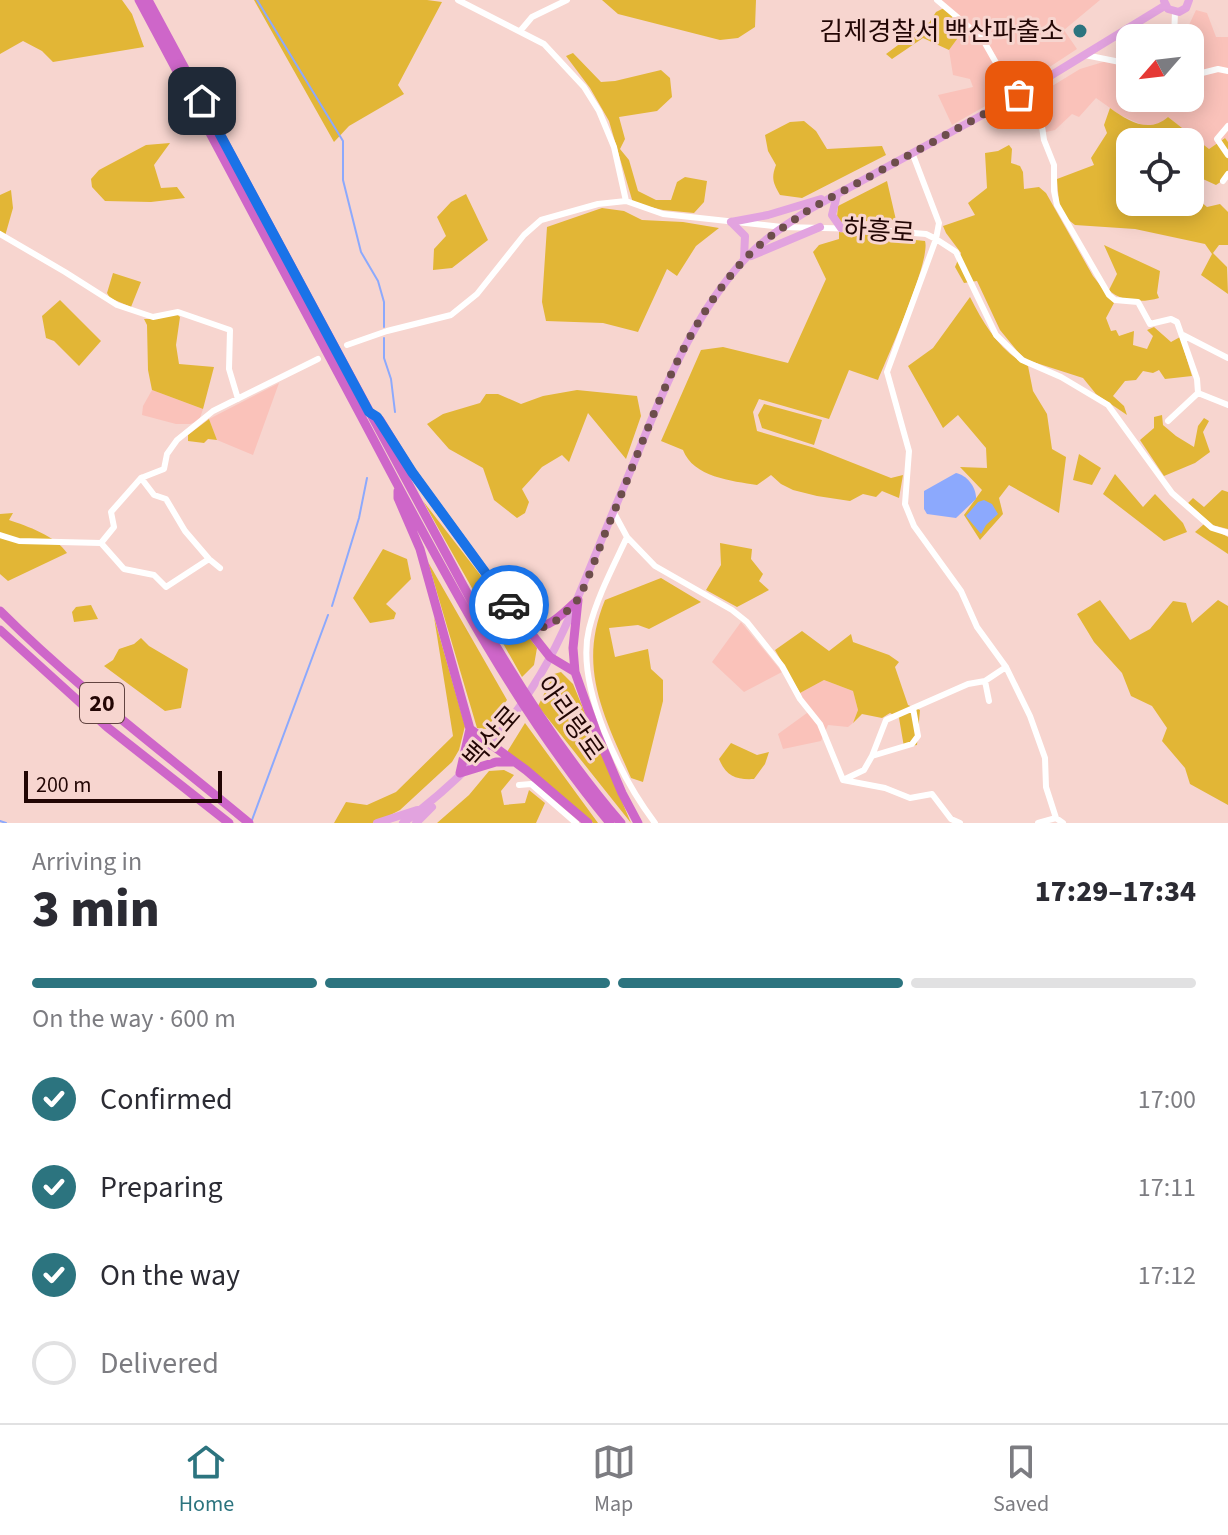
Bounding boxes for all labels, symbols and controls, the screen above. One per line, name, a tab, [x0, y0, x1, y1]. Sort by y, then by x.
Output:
place label: 김제경찰서 백산파출소	[820, 13, 1064, 50]
marker: 김제경찰서 백산파출소	[1071, 22, 1089, 40]
north arrow	[1116, 24, 1204, 112]
map controls	[1116, 24, 1204, 216]
pin	[985, 61, 1053, 129]
pin	[168, 67, 236, 135]
icon: bag	[997, 73, 1041, 117]
icon: home	[180, 79, 224, 123]
button: locate	[1116, 128, 1204, 216]
street label: 하흥로	[842, 210, 916, 252]
courier	[469, 565, 549, 645]
icon: car	[487, 583, 531, 627]
street label: 아리랑로	[527, 668, 613, 768]
road number: 20	[80, 683, 124, 723]
street label: 백산로	[454, 698, 530, 776]
scale bar	[24, 767, 222, 803]
text: 200 m	[36, 769, 91, 801]
text: Arriving in	[32, 843, 142, 880]
text: 17:29–17:34	[1035, 870, 1196, 913]
text: 3 min	[32, 873, 160, 947]
text: On the way · 600 m	[32, 1000, 236, 1037]
icon: check	[32, 1077, 76, 1121]
text: Confirmed	[100, 1078, 233, 1121]
text: 17:00	[1138, 1081, 1196, 1118]
icon: check	[32, 1165, 76, 1209]
text: Preparing	[100, 1166, 223, 1209]
text: 17:11	[1138, 1169, 1196, 1206]
icon: check	[32, 1253, 76, 1297]
text: On the way	[100, 1254, 240, 1297]
text: 17:12	[1138, 1257, 1196, 1294]
text: Delivered	[100, 1342, 219, 1385]
tab: Home	[179, 1440, 234, 1520]
tab: Map	[592, 1440, 636, 1520]
tab: Saved	[993, 1440, 1049, 1520]

